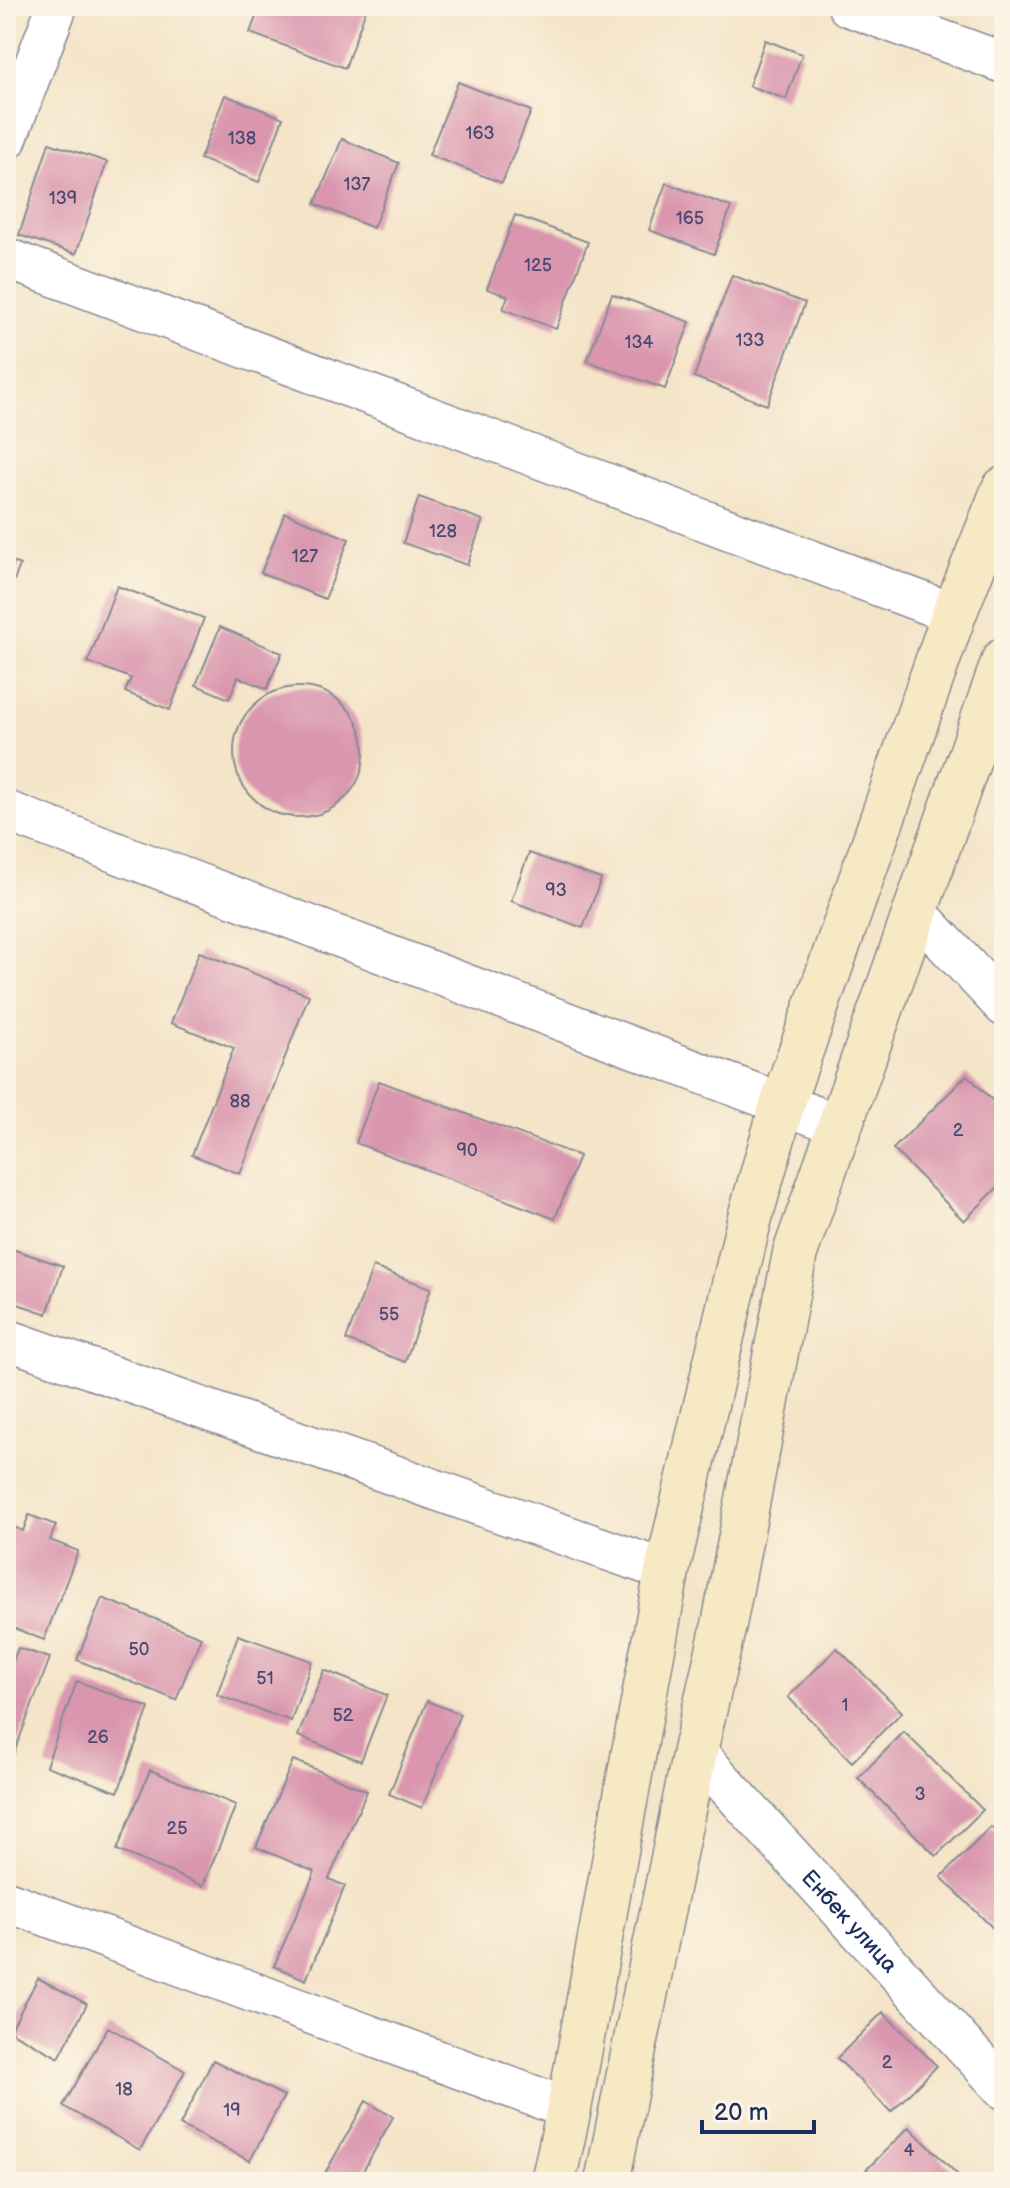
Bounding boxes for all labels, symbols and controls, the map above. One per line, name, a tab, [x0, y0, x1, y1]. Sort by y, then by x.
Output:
house number: 163	[465, 123, 495, 144]
house number: 138	[228, 128, 256, 149]
house number: 137	[344, 174, 371, 195]
house number: 139	[49, 188, 77, 209]
house number: 165	[676, 208, 704, 229]
house number: 125	[524, 255, 552, 276]
house number: 133	[735, 330, 765, 351]
house number: 134	[624, 332, 654, 353]
house number: 128	[429, 521, 457, 542]
house number: 127	[292, 546, 318, 567]
house number: 93	[545, 880, 567, 901]
house number: 88	[230, 1091, 251, 1112]
house number: 2	[953, 1120, 964, 1141]
house number: 90	[457, 1140, 478, 1161]
house number: 55	[379, 1304, 399, 1325]
house number: 50	[129, 1639, 149, 1660]
house number: 51	[256, 1668, 274, 1689]
house number: 1	[842, 1695, 848, 1716]
house number: 52	[333, 1705, 354, 1726]
house number: 26	[87, 1727, 109, 1748]
house number: 3	[914, 1784, 926, 1805]
house number: 25	[167, 1818, 187, 1839]
street label: Енбек улица	[795, 1865, 903, 1979]
house number: 2	[882, 2052, 893, 2073]
house number: 18	[115, 2079, 133, 2100]
scale bar	[702, 2084, 814, 2134]
text: 20 m	[714, 2098, 769, 2127]
house number: 19	[223, 2100, 241, 2121]
house number: 4	[904, 2140, 915, 2161]

